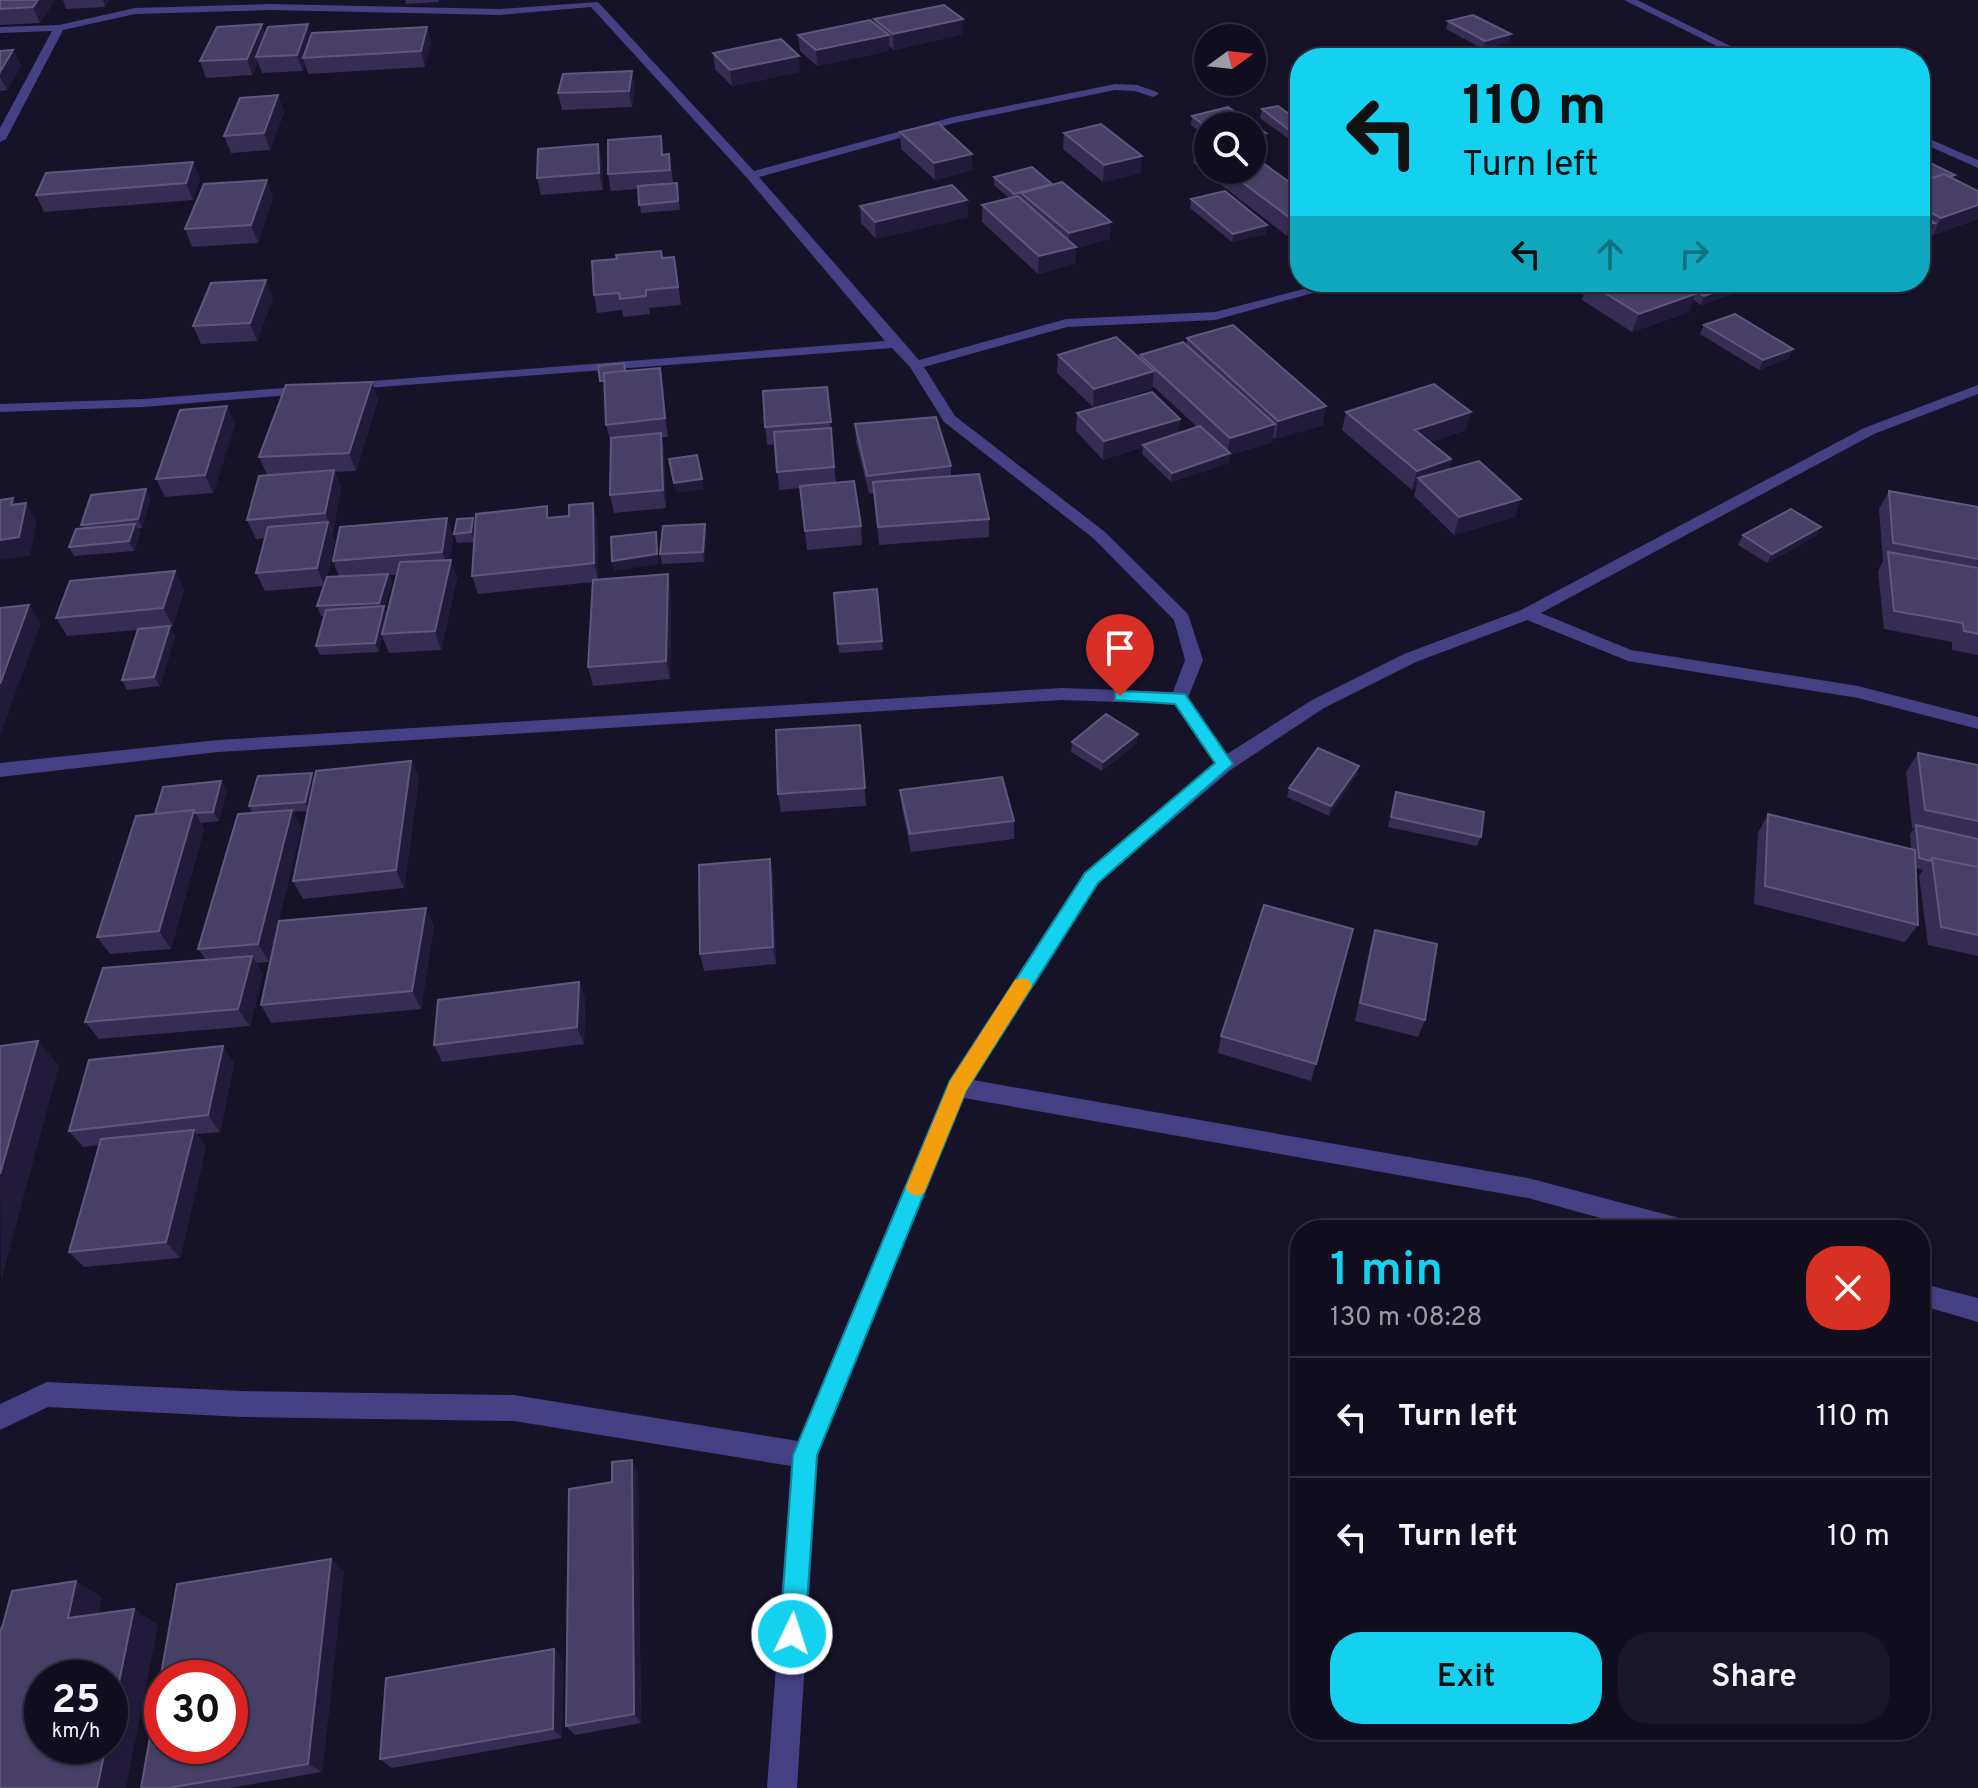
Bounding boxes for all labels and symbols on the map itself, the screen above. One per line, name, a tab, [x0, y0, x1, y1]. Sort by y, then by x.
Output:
north arrow	[1194, 24, 1266, 96]
pin	[1086, 614, 1154, 696]
position arrow	[750, 1592, 834, 1676]
speed limit sign: 30	[144, 1660, 248, 1764]

